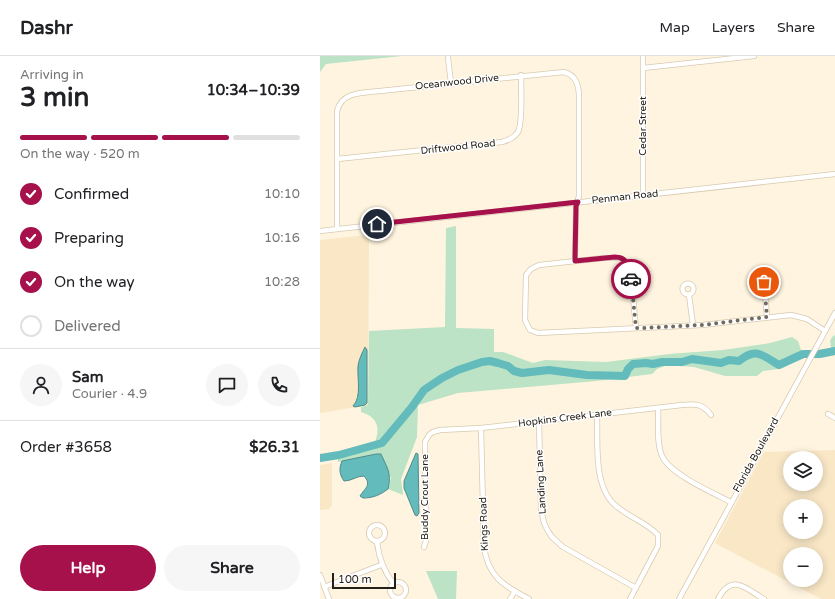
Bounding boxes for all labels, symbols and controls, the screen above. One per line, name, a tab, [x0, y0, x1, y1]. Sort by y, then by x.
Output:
text: Dashr	[20, 17, 73, 39]
text: Map	[660, 19, 690, 36]
text: Layers	[712, 19, 755, 36]
text: Share	[777, 19, 815, 36]
text: Arriving in	[20, 67, 84, 83]
street label: Oceanwood Drive	[415, 72, 500, 92]
text: 10:34–10:39	[206, 81, 300, 99]
text: 3 min	[20, 82, 89, 113]
street label: Cedar Street	[637, 96, 649, 156]
street label: Driftwood Road	[420, 137, 496, 157]
text: On the way · 520 m	[20, 146, 140, 162]
icon: check	[20, 183, 42, 205]
text: Confirmed	[54, 185, 129, 203]
text: 10:10	[264, 186, 300, 202]
street label: Penman Road	[591, 188, 659, 206]
pin	[360, 207, 394, 241]
icon: home	[366, 213, 388, 235]
icon: check	[20, 227, 42, 249]
text: Preparing	[54, 229, 124, 247]
text: 10:16	[264, 230, 300, 246]
courier	[611, 259, 651, 299]
pin	[747, 265, 781, 299]
icon: car	[620, 268, 642, 290]
icon: check	[20, 271, 42, 293]
icon: bag	[753, 271, 775, 293]
text: On the way	[54, 273, 134, 291]
text: 10:28	[264, 274, 300, 290]
text: Delivered	[54, 317, 121, 335]
button: person	[20, 364, 62, 406]
button: chat	[206, 364, 248, 406]
button: phone	[258, 364, 300, 406]
text: Sam	[72, 368, 103, 386]
text: Courier · 4.9	[72, 386, 147, 402]
street label: Hopkins Creek Lane	[517, 406, 613, 430]
street label: Florida Boulevard	[731, 416, 781, 494]
text: Order #3658	[20, 438, 112, 456]
text: $26.31	[249, 438, 300, 456]
street label: Landing Lane	[533, 449, 549, 514]
map controls	[783, 451, 823, 587]
button: layers	[783, 451, 823, 491]
street label: Buddy Crout Lane	[419, 454, 431, 540]
street label: Kings Road	[477, 497, 491, 551]
button: +	[783, 499, 823, 539]
button: Help	[20, 545, 156, 591]
button: Share	[164, 545, 300, 591]
button: −	[783, 547, 823, 587]
scale bar	[332, 571, 396, 590]
text: 100 m	[338, 573, 372, 586]

